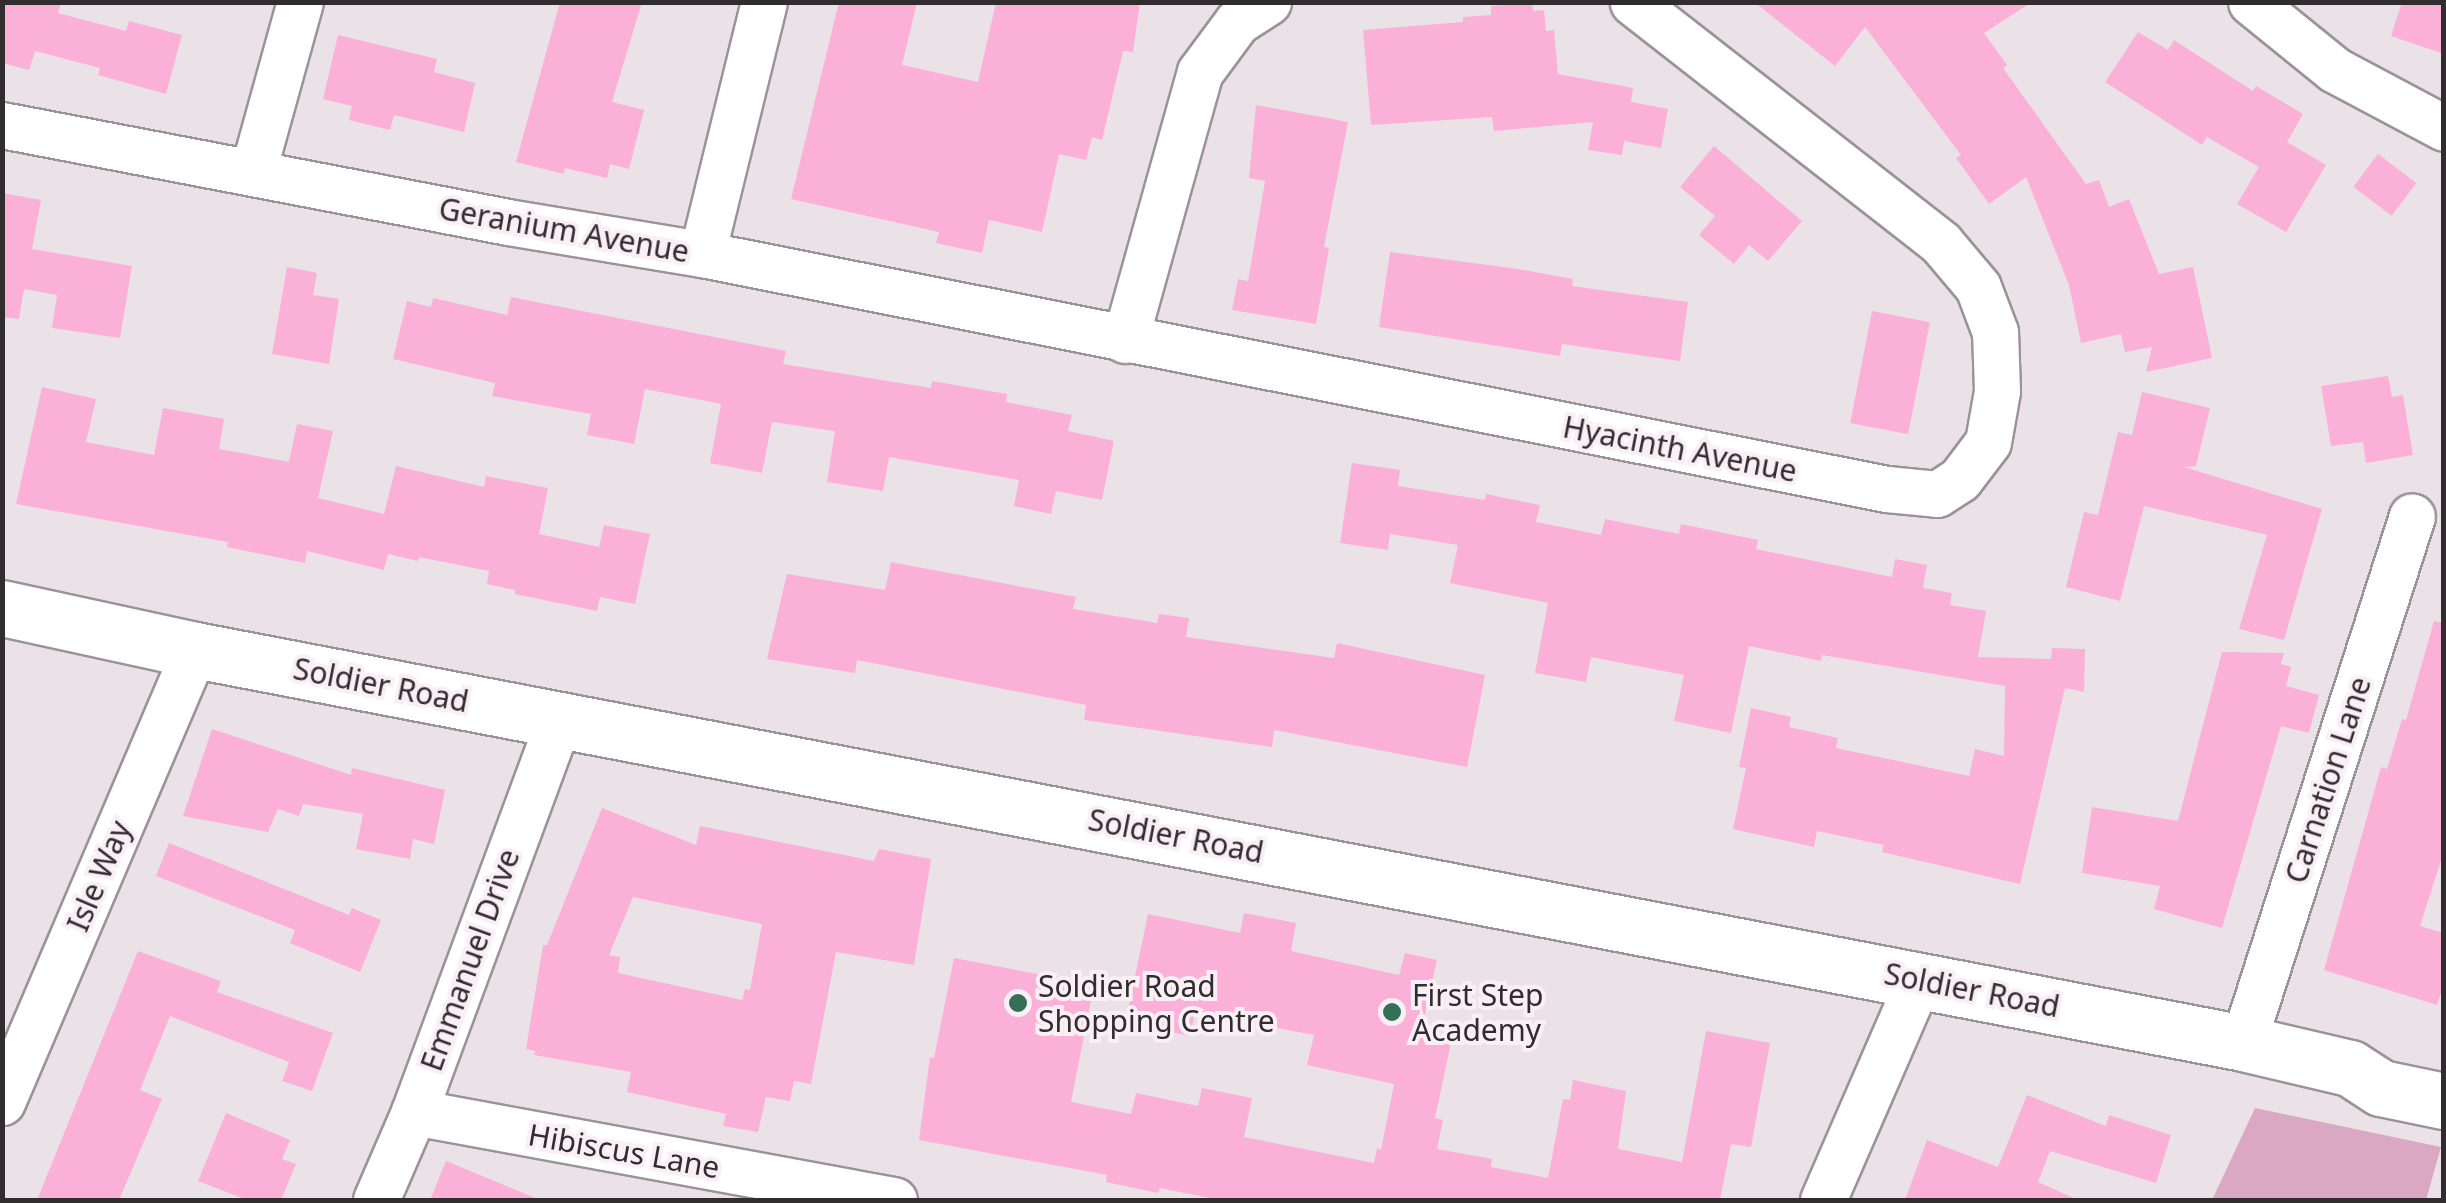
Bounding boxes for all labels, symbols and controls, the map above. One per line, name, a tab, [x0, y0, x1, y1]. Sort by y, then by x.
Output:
street label: Geranium Avenue	[436, 190, 692, 270]
street label: Hyacinth Avenue	[1560, 409, 1800, 489]
street label: Soldier Road	[290, 650, 472, 720]
street label: Carnation Lane	[2278, 672, 2378, 888]
street label: Soldier Road	[1085, 801, 1267, 871]
street label: Isle Way	[60, 815, 138, 937]
street label: Emmanuel Drive	[413, 844, 527, 1076]
street label: Soldier Road	[1881, 955, 2063, 1025]
place label: Soldier Road Shopping Centre	[1038, 968, 1275, 1038]
place label: First Step Academy	[1412, 977, 1543, 1048]
marker: Soldier Road Shopping Centre	[1007, 992, 1029, 1014]
marker: First Step Academy	[1381, 1001, 1403, 1023]
street label: Hibiscus Lane	[526, 1116, 722, 1186]

